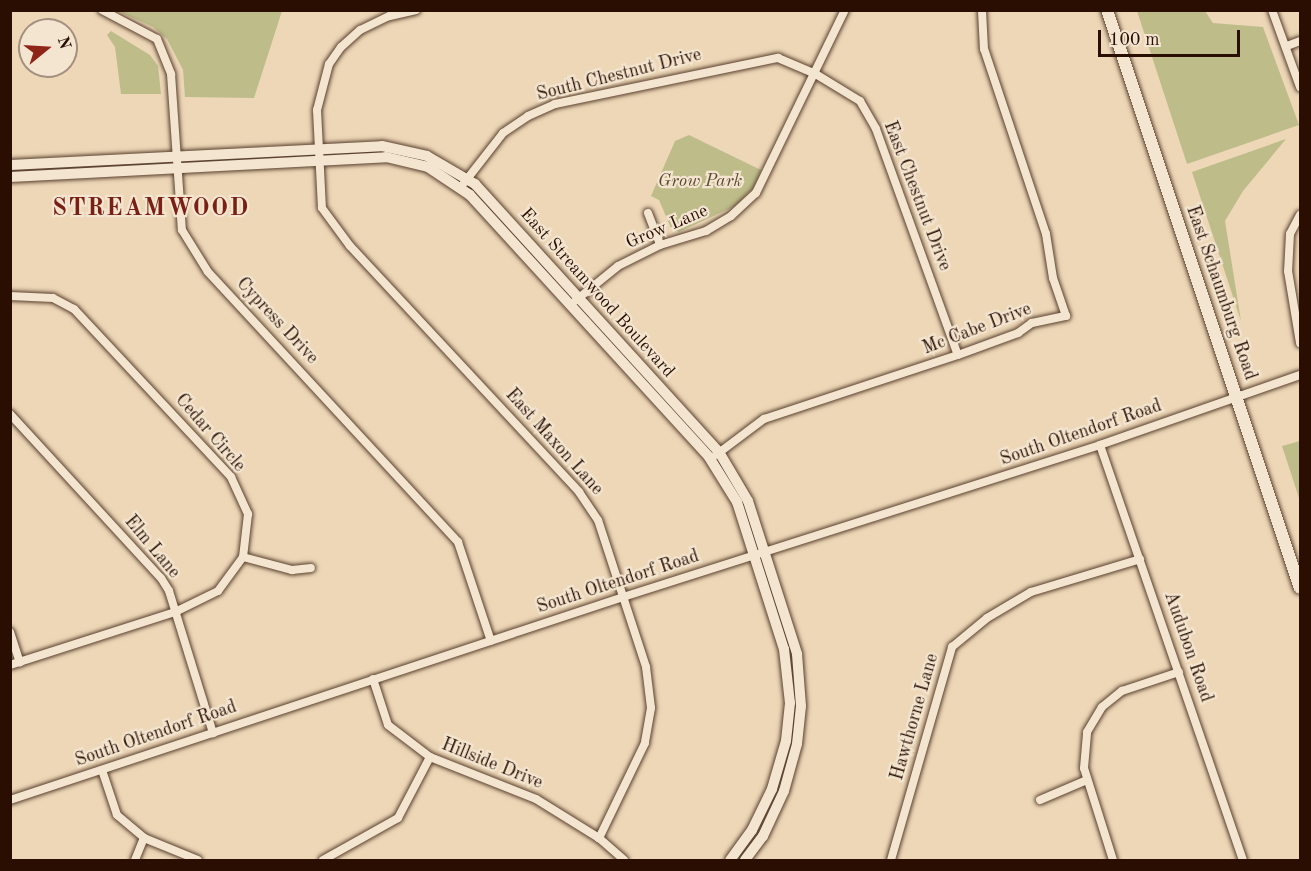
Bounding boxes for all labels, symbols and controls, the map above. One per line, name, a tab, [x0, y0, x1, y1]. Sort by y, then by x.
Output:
north arrow	[18, 18, 78, 78]
scale bar	[1101, 18, 1244, 56]
text: 100 m	[1109, 31, 1160, 49]
text: N	[54, 35, 73, 51]
street label: South Chestnut Drive	[534, 44, 704, 106]
street label: East Chestnut Drive	[878, 118, 956, 274]
park label: Grow Park	[658, 170, 742, 192]
district label: STREAMWOOD	[52, 196, 250, 224]
street label: Grow Lane	[623, 200, 711, 254]
street label: East Schaumburg Road	[1181, 203, 1261, 383]
street label: East Streamwood Boulevard	[515, 204, 679, 382]
street label: Cypress Drive	[231, 273, 323, 369]
street label: Mc Cabe Drive	[920, 298, 1034, 360]
street label: East Maxon Lane	[500, 384, 608, 500]
street label: Cedar Circle	[170, 390, 250, 476]
street label: South Oltendorf Road	[997, 395, 1165, 471]
street label: Elm Lane	[119, 511, 185, 583]
street label: South Oltendorf Road	[534, 546, 702, 618]
street label: Audubon Road	[1159, 589, 1217, 705]
street label: Hawthorne Lane	[887, 651, 943, 783]
street label: South Oltendorf Road	[72, 696, 240, 772]
street label: Hillside Drive	[438, 734, 546, 794]

